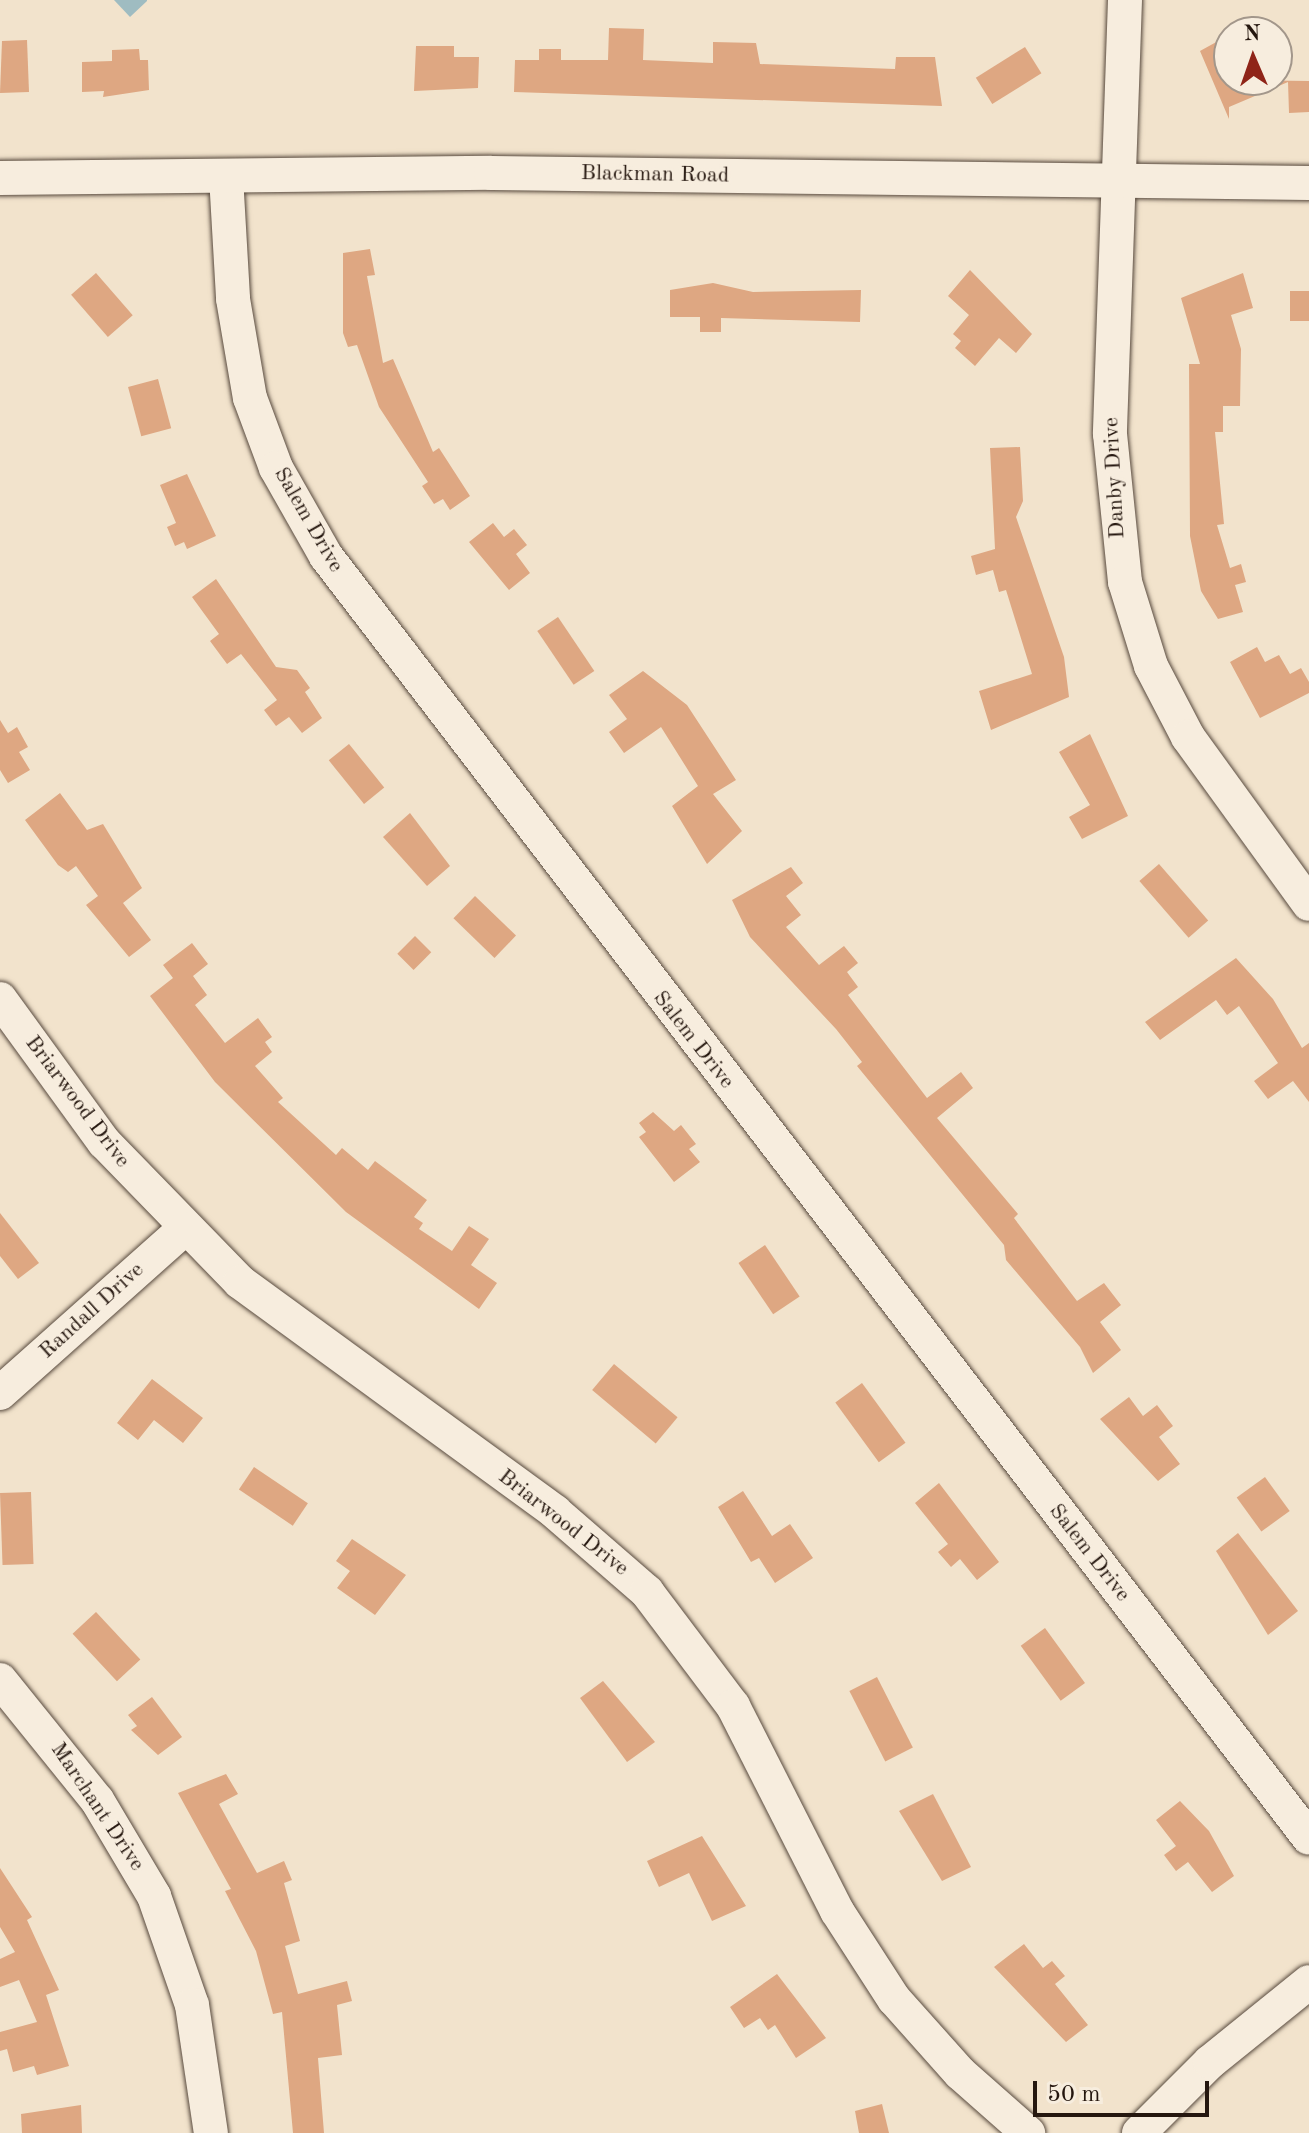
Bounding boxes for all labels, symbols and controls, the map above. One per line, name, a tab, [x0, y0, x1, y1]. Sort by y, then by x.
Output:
north arrow	[1213, 16, 1293, 96]
text: N	[1243, 23, 1261, 45]
street label: Blackman Road	[581, 161, 729, 189]
street label: Danby Drive	[1099, 416, 1131, 540]
street label: Salem Drive	[267, 463, 349, 577]
street label: Salem Drive	[647, 986, 739, 1094]
street label: Briarwood Drive	[19, 1031, 135, 1173]
street label: Randall Drive	[34, 1257, 150, 1365]
street label: Briarwood Drive	[492, 1464, 634, 1582]
street label: Salem Drive	[1043, 1499, 1135, 1607]
street label: Marchant Drive	[44, 1738, 150, 1876]
scale bar	[1037, 2065, 1213, 2115]
text: 50 m	[1047, 2083, 1101, 2107]

